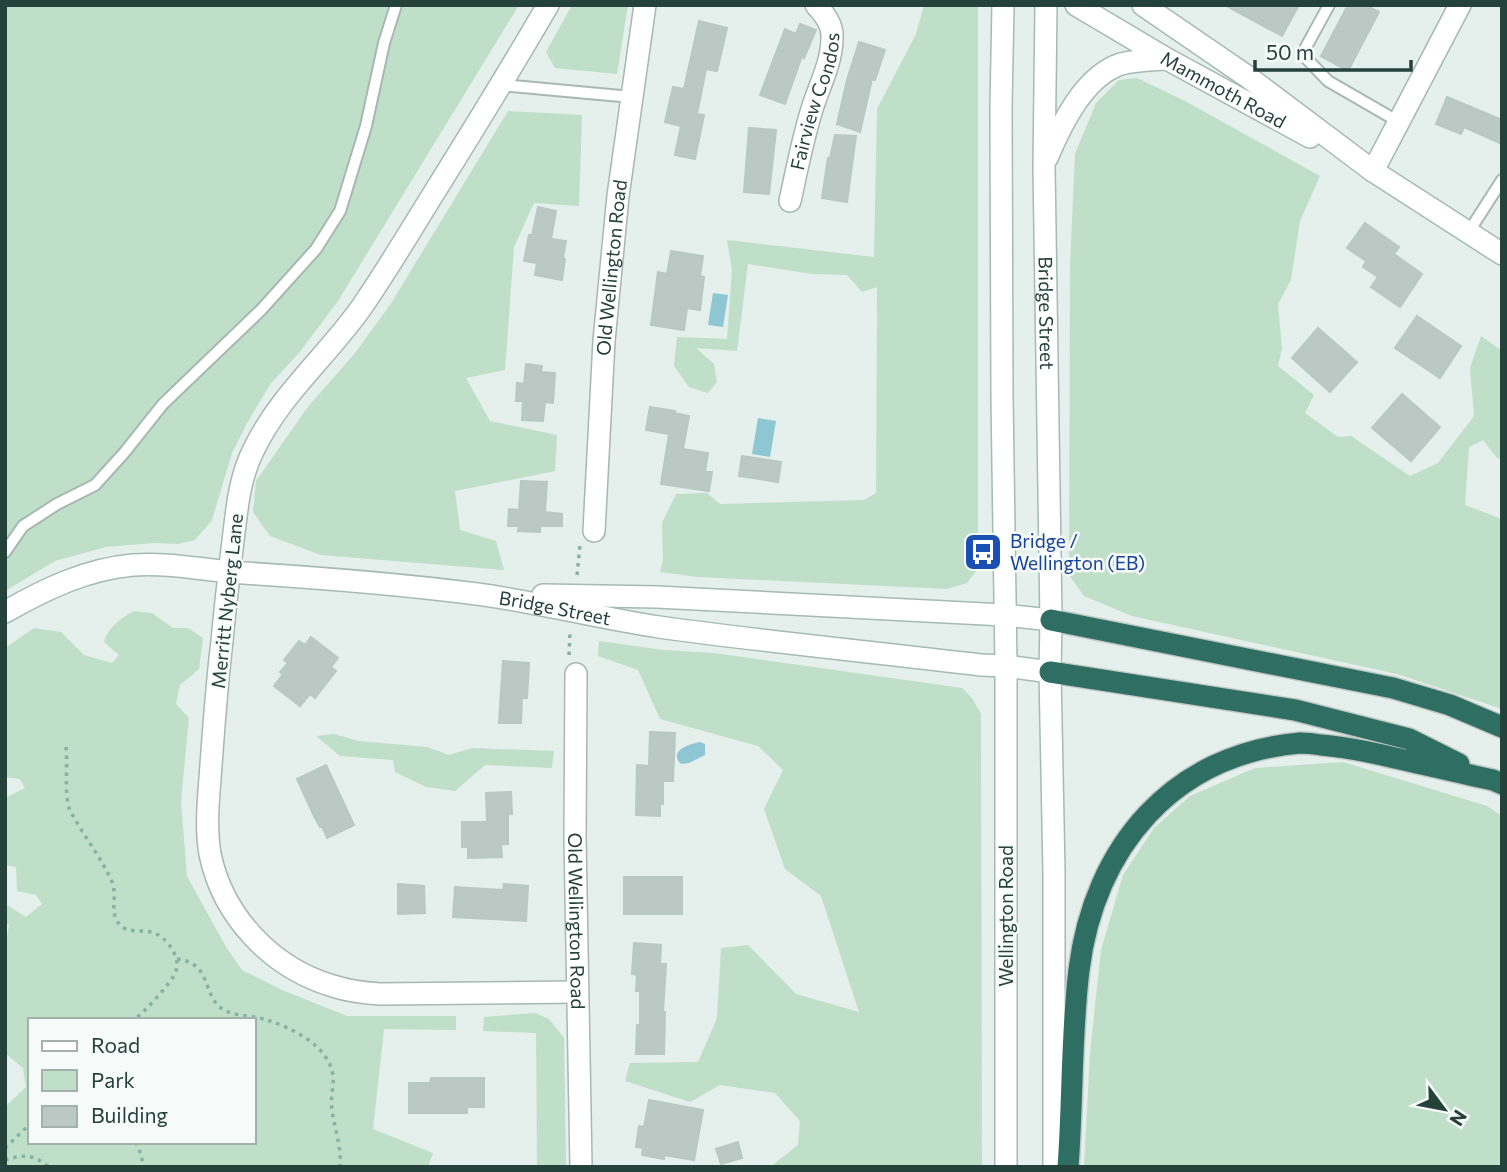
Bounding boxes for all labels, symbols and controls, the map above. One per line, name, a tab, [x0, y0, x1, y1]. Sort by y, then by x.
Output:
scale bar	[1255, 28, 1411, 72]
street label: Fairview Condos	[785, 32, 843, 172]
text: 50 m	[1266, 39, 1314, 64]
street label: Mammoth Road	[1157, 46, 1290, 133]
street label: Old Wellington Road	[591, 178, 631, 356]
street label: Bridge Street	[1034, 256, 1059, 370]
street label: Merritt Nyberg Lane	[206, 512, 247, 690]
place label: Bridge / Wellington (EB)	[1010, 529, 1145, 574]
bus stop icon: Bridge / Wellington (EB)	[962, 531, 1004, 573]
street label: Bridge Street	[497, 585, 613, 629]
street label: Old Wellington Road	[564, 832, 590, 1010]
street label: Wellington Road	[994, 845, 1017, 987]
legend	[28, 1018, 256, 1144]
text: Road	[91, 1032, 140, 1057]
text: Park	[91, 1067, 135, 1092]
north arrow	[1409, 1074, 1479, 1144]
text: Building	[91, 1102, 168, 1127]
text: N	[1445, 1106, 1472, 1130]

